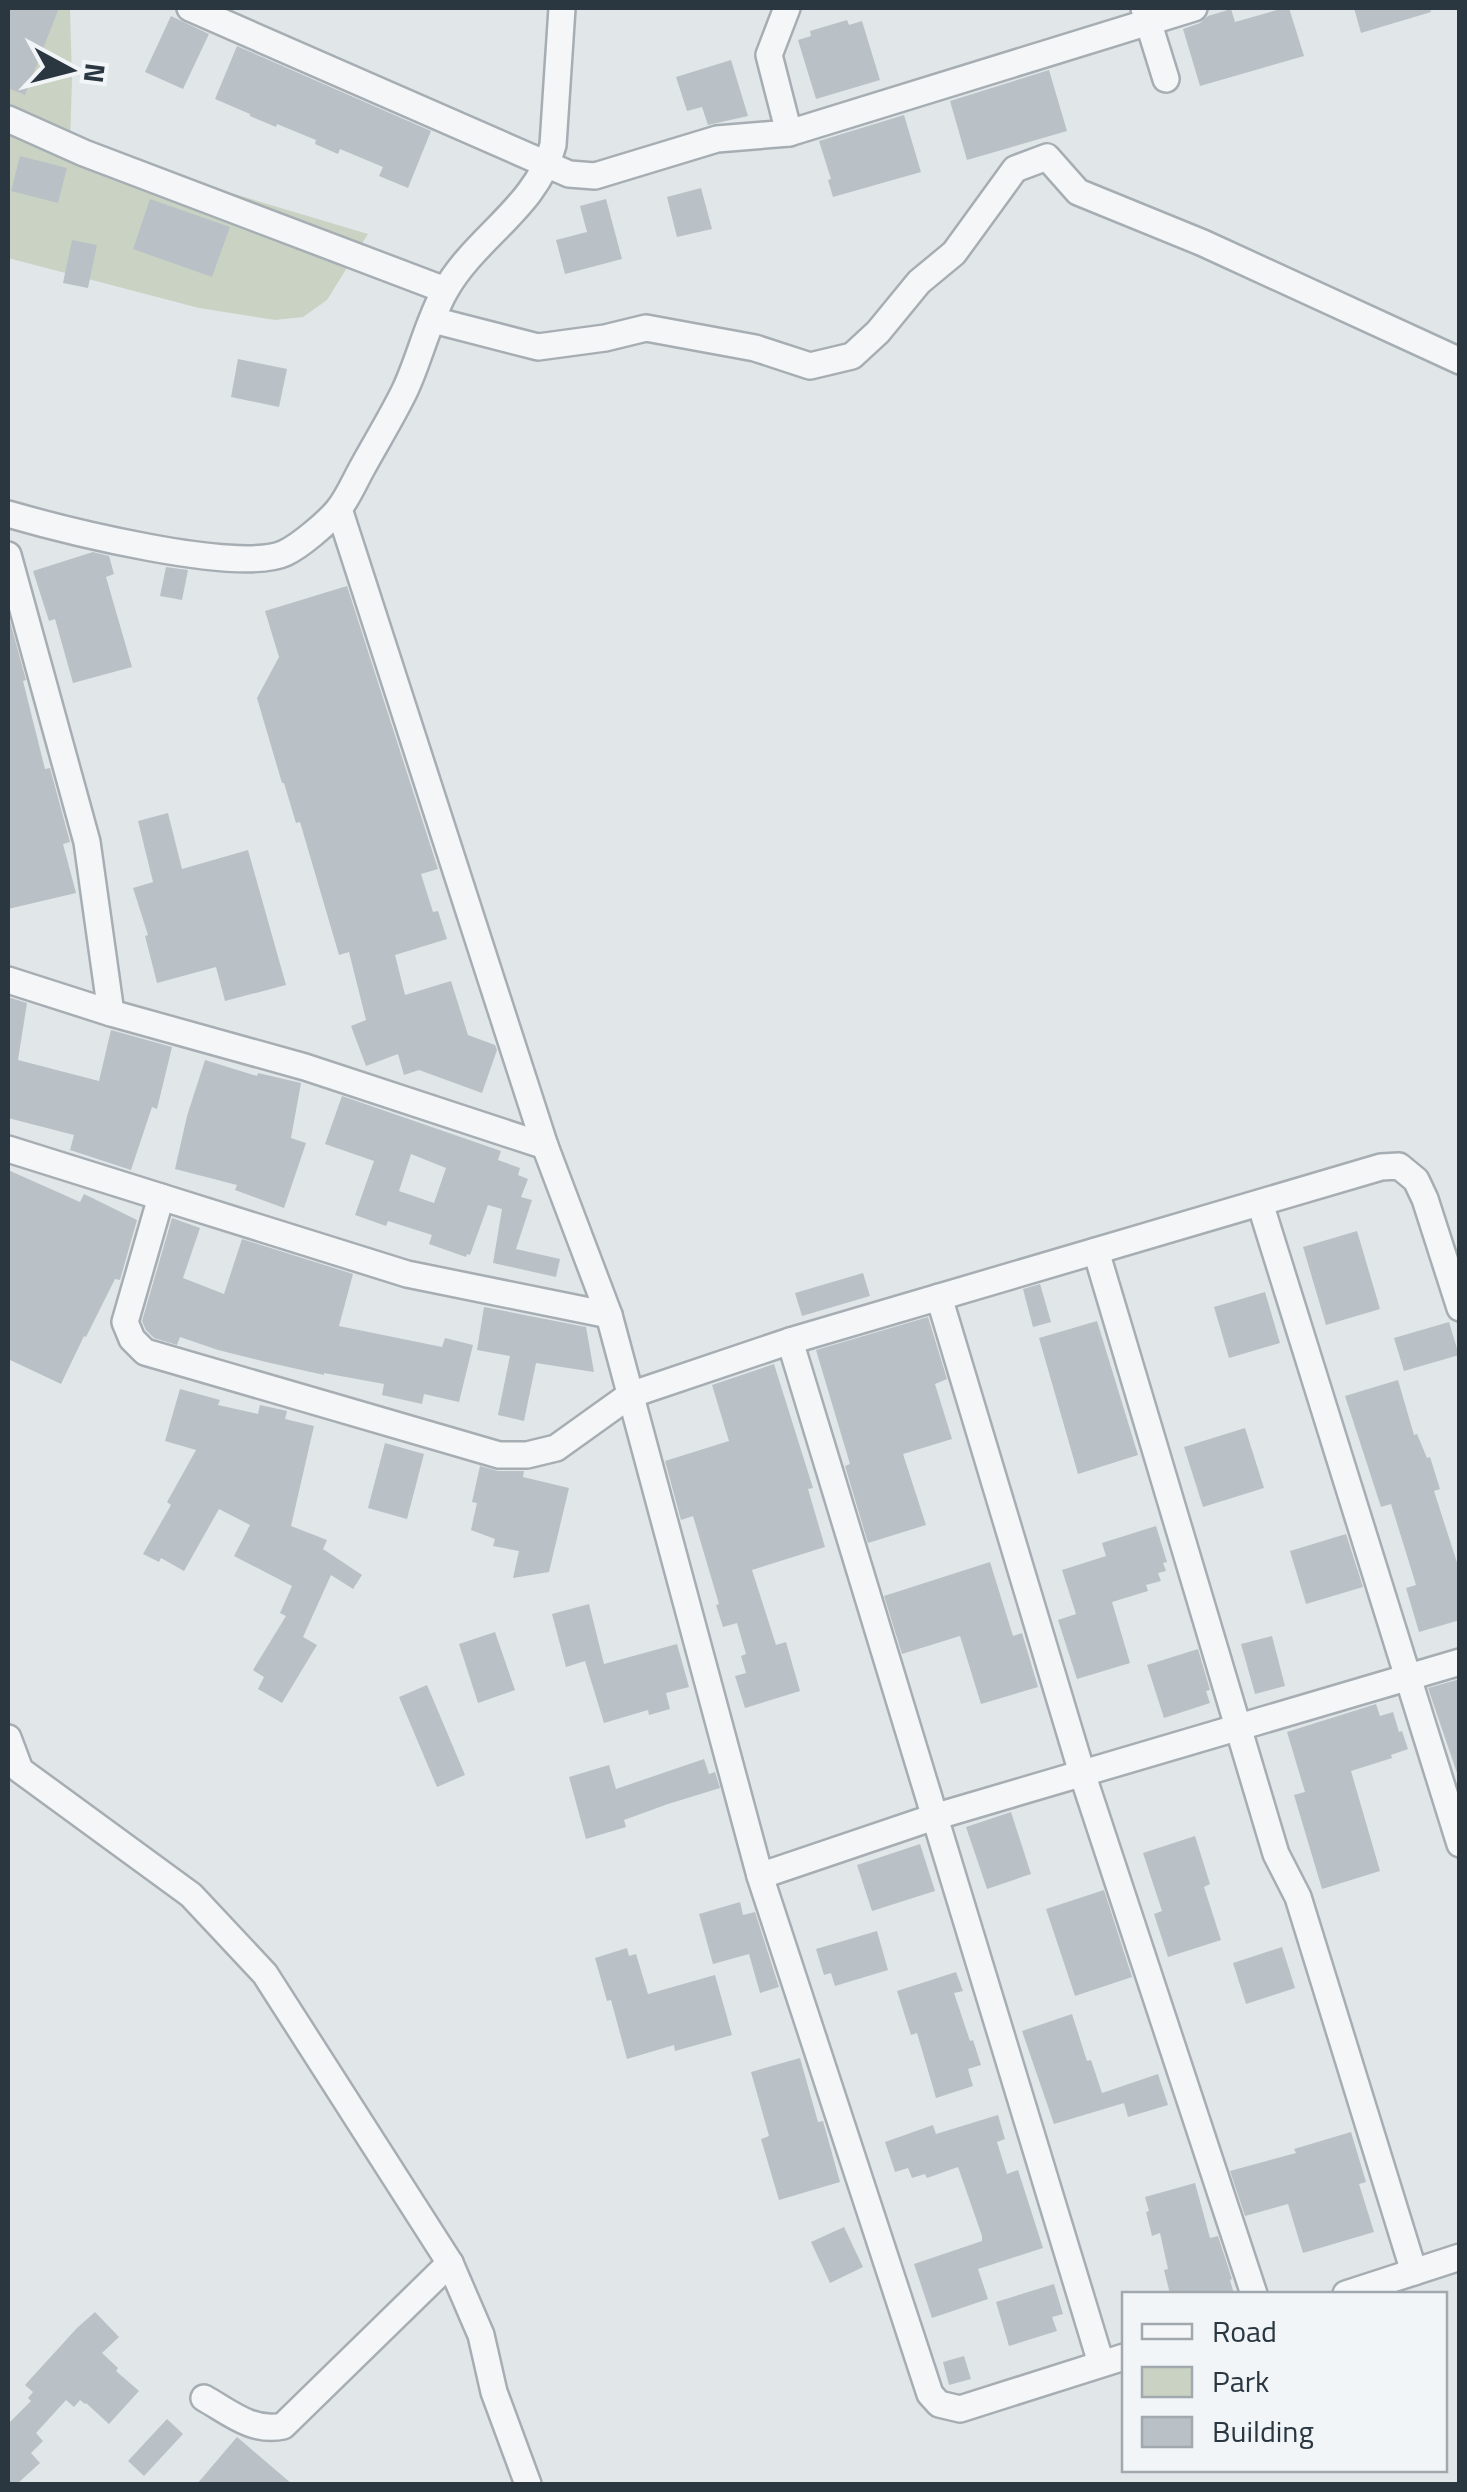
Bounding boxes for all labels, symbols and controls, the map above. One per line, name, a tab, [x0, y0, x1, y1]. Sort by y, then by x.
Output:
north arrow	[20, 20, 120, 120]
text: N	[73, 61, 118, 85]
legend	[1122, 2292, 1447, 2472]
text: Road	[1212, 2308, 1277, 2354]
text: Park	[1212, 2358, 1269, 2404]
text: Building	[1212, 2408, 1314, 2454]

